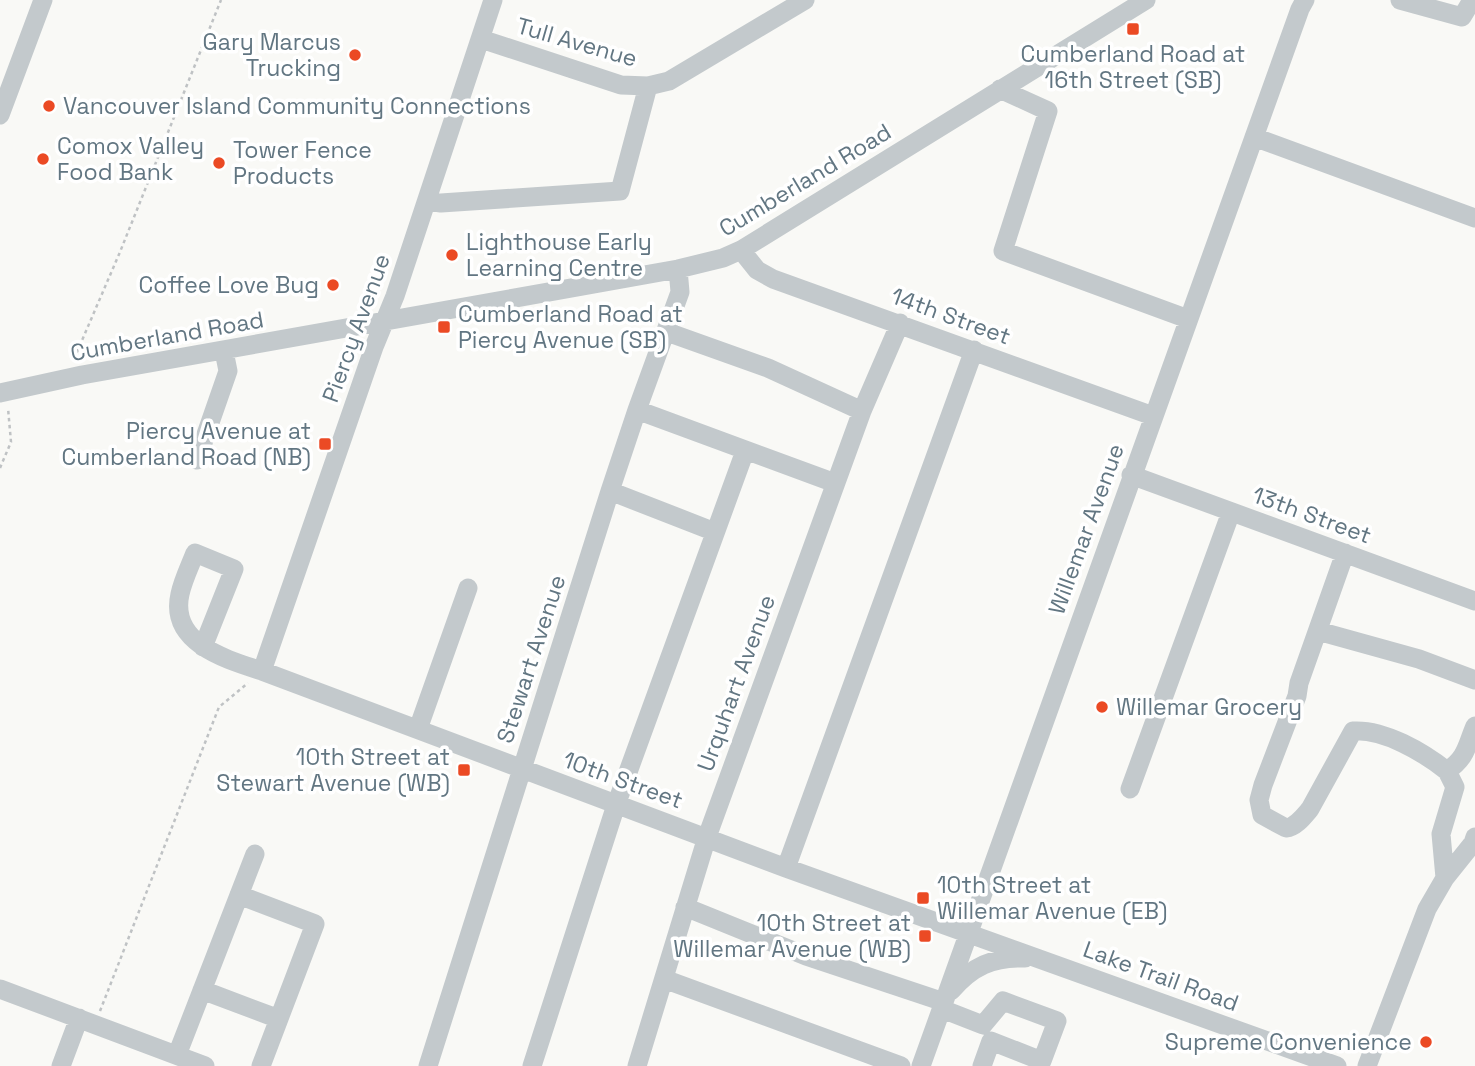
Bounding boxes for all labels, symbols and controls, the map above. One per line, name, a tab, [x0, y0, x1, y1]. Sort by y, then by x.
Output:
street label: Tull Avenue	[513, 11, 641, 73]
marker: Cumberland Road at 16th Street (SB)	[1125, 21, 1141, 37]
place label: Gary Marcus Trucking	[203, 27, 341, 83]
place label: Cumberland Road at 16th Street (SB)	[1021, 39, 1245, 95]
marker: Gary Marcus Trucking	[347, 47, 363, 63]
place label: Vancouver Island Community Connections	[63, 91, 531, 121]
marker: Vancouver Island Community Connections	[41, 98, 57, 114]
street label: Cumberland Road	[713, 117, 897, 243]
place label: Comox Valley Food Bank	[57, 131, 204, 187]
place label: Tower Fence Products	[233, 135, 372, 191]
marker: Comox Valley Food Bank	[35, 151, 51, 167]
marker: Tower Fence Products	[211, 155, 227, 171]
place label: Lighthouse Early Learning Centre	[466, 227, 652, 283]
marker: Lighthouse Early Learning Centre	[444, 247, 460, 263]
street label: Piercy Avenue	[315, 250, 397, 406]
place label: Coffee Love Bug	[139, 270, 319, 300]
marker: Coffee Love Bug	[325, 277, 341, 293]
street label: 14th Street	[887, 281, 1015, 351]
place label: Cumberland Road at Piercy Avenue (SB)	[458, 299, 683, 355]
street label: Cumberland Road	[68, 304, 266, 368]
marker: Cumberland Road at Piercy Avenue (SB)	[436, 319, 452, 335]
place label: Piercy Avenue at Cumberland Road (NB)	[61, 416, 311, 472]
marker: Piercy Avenue at Cumberland Road (NB)	[317, 436, 333, 452]
street label: Willemar Avenue	[1041, 440, 1131, 618]
street label: 13th Street	[1248, 480, 1376, 550]
street label: Stewart Avenue	[490, 571, 572, 747]
street label: Urquhart Avenue	[690, 591, 782, 775]
place label: Willemar Grocery	[1116, 692, 1302, 722]
marker: Willemar Grocery	[1094, 699, 1110, 715]
place label: 10th Street at Stewart Avenue (WB)	[216, 742, 450, 798]
street label: 10th Street	[559, 744, 687, 816]
marker: 10th Street at Stewart Avenue (WB)	[456, 762, 472, 778]
place label: 10th Street at Willemar Avenue (EB)	[937, 870, 1167, 926]
marker: 10th Street at Willemar Avenue (EB)	[915, 890, 931, 906]
place label: 10th Street at Willemar Avenue (WB)	[673, 908, 911, 964]
marker: 10th Street at Willemar Avenue (WB)	[917, 928, 933, 944]
street label: Lake Trail Road	[1079, 934, 1243, 1018]
place label: Supreme Convenience	[1165, 1027, 1412, 1057]
marker: Supreme Convenience	[1418, 1034, 1434, 1050]

